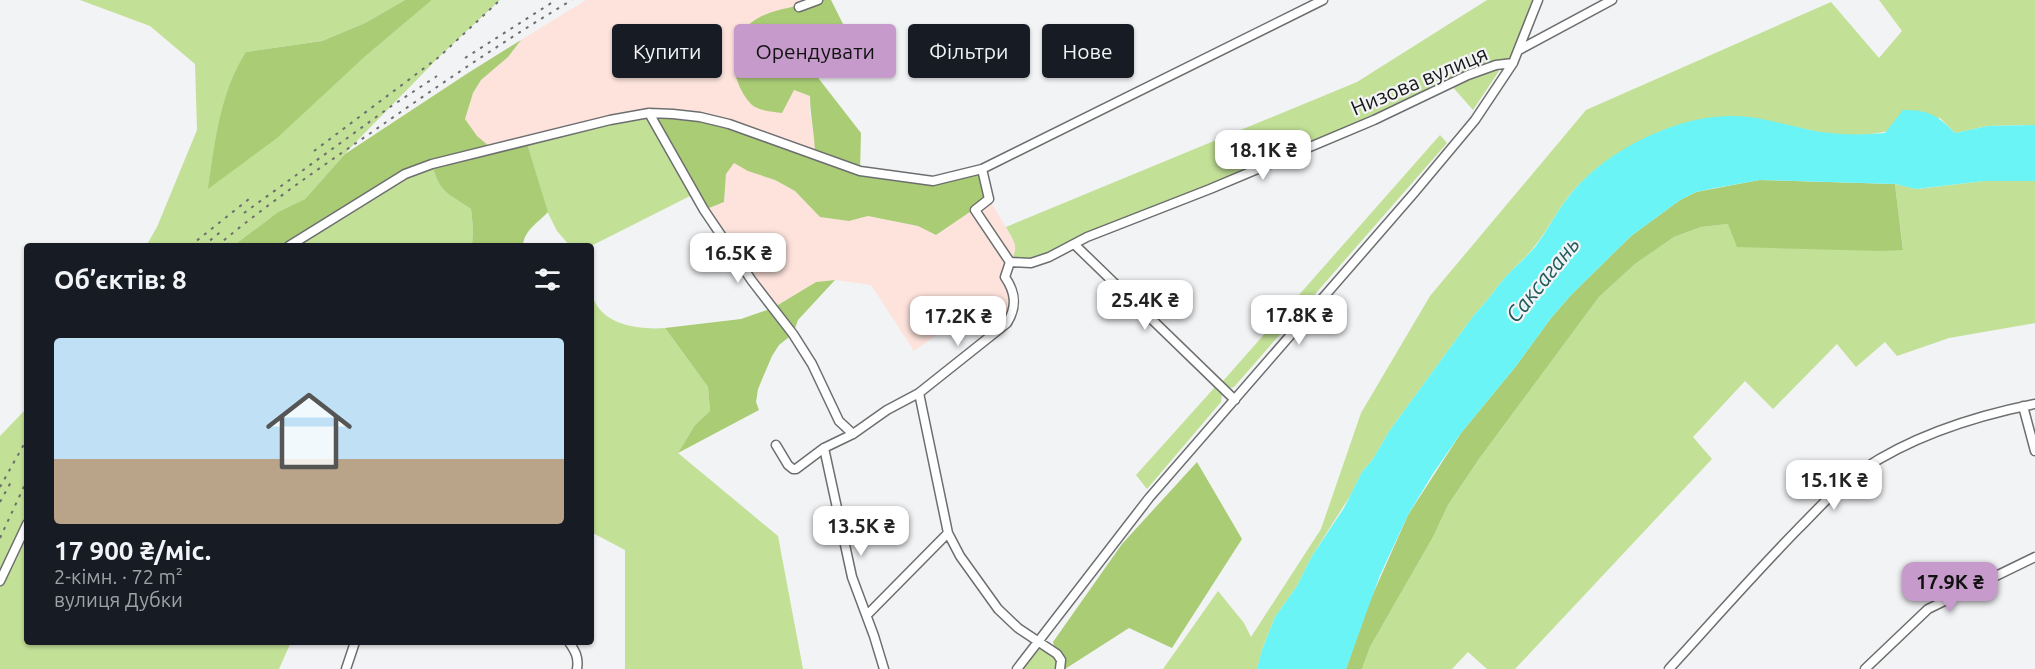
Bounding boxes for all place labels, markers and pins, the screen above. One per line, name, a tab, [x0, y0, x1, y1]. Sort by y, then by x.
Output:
pin: 18.1K ₴	[1208, 130, 1318, 181]
pin: 16.5K ₴	[683, 233, 793, 284]
pin: 25.4K ₴	[1090, 280, 1200, 331]
pin: 17.8K ₴	[1244, 295, 1354, 346]
pin: 17.2K ₴	[903, 296, 1013, 347]
pin: 15.1K ₴	[1779, 460, 1889, 511]
pin: 13.5K ₴	[806, 506, 916, 557]
pin: 17.9K ₴	[1895, 562, 2005, 613]

